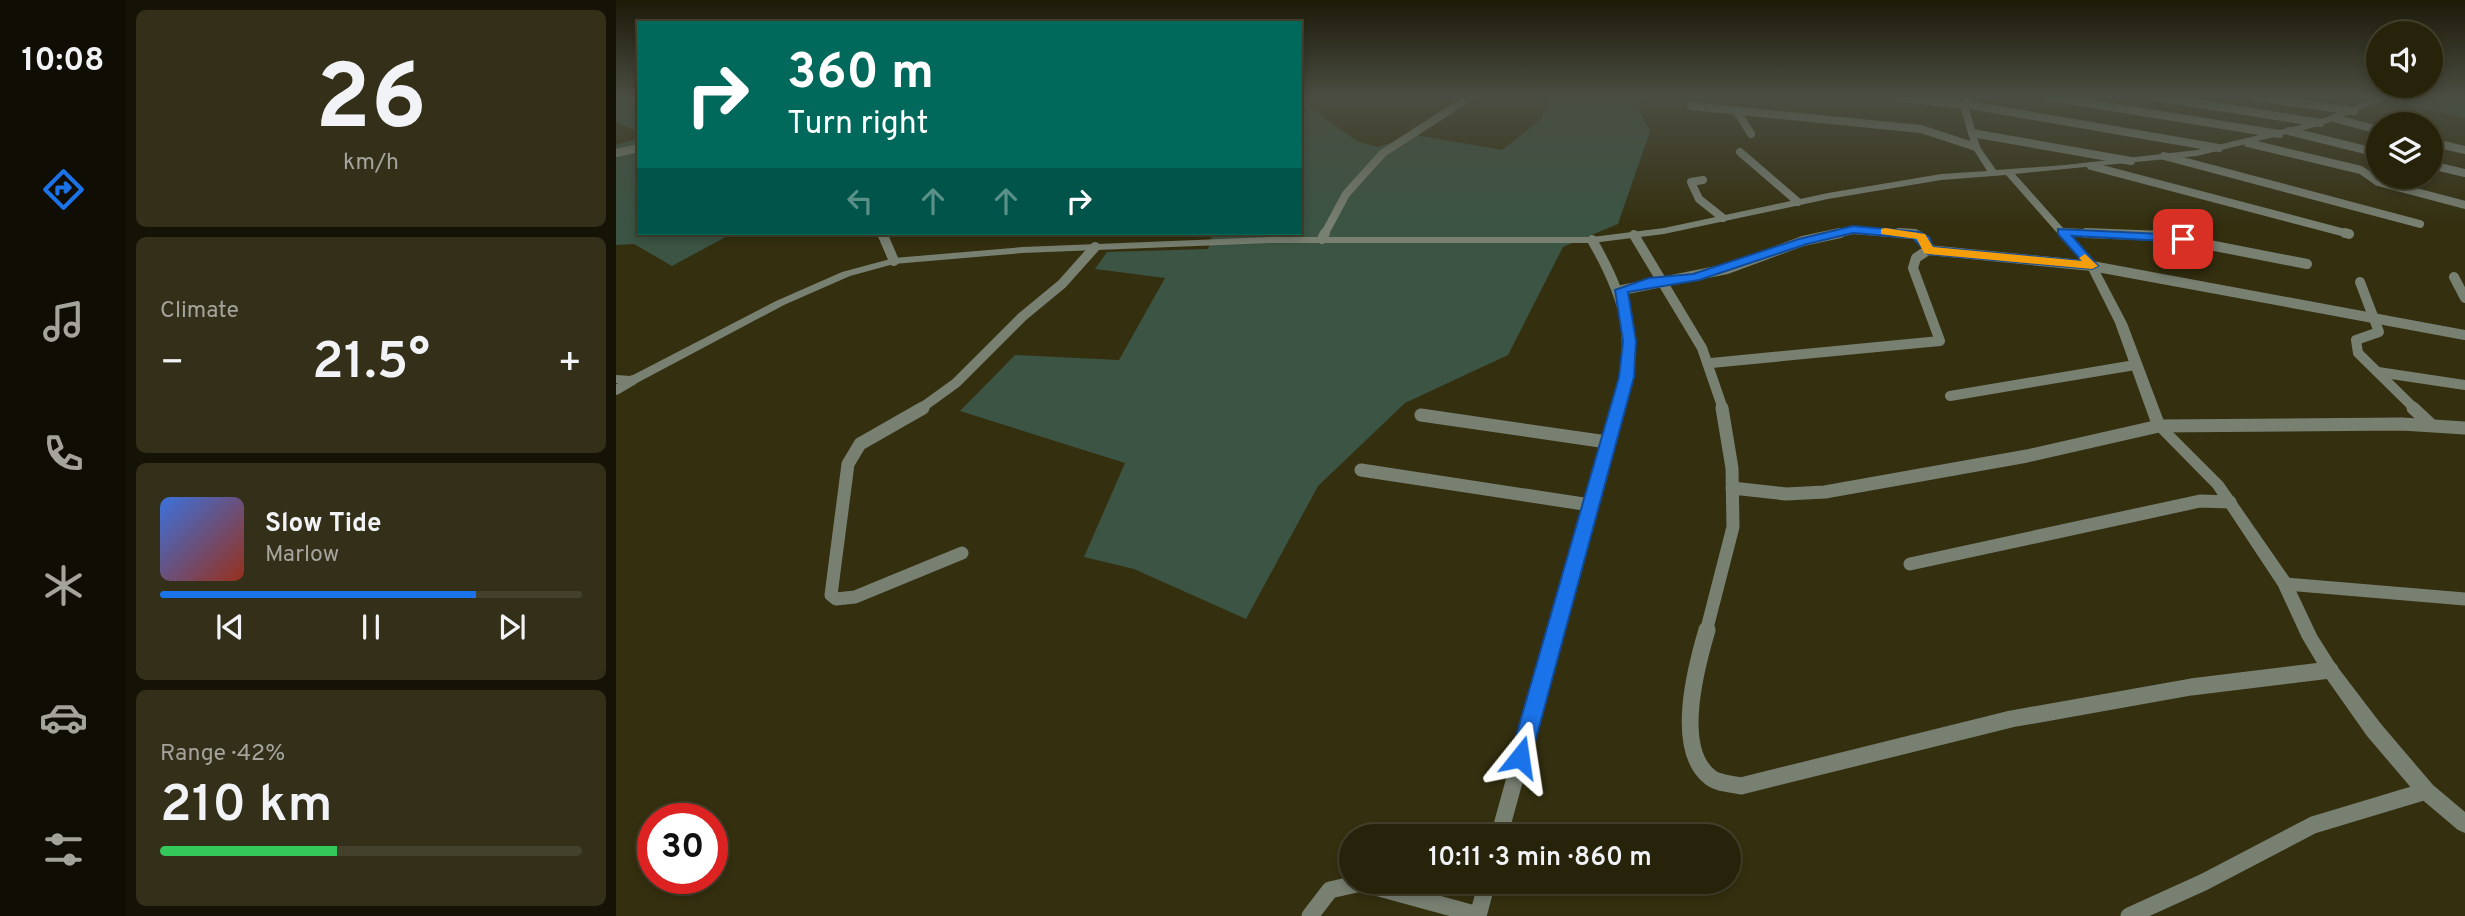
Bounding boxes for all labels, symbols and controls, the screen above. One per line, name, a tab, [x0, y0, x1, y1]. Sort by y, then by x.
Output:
map controls	[2366, 21, 2443, 189]
button: sound	[2366, 21, 2443, 98]
text: 10:08	[22, 42, 104, 82]
text: 360 m	[787, 44, 934, 106]
text: 26	[315, 46, 427, 161]
icon: right	[672, 49, 763, 140]
text: Turn right	[787, 105, 929, 145]
button: layers	[2366, 112, 2443, 189]
text: km/h	[343, 149, 399, 178]
icon: directions	[39, 165, 88, 214]
icon: left	[841, 182, 879, 220]
icon: ahead	[914, 182, 952, 220]
icon: ahead	[987, 182, 1025, 220]
icon: right	[1060, 182, 1098, 220]
pin	[2153, 209, 2213, 269]
icon: arrive	[2164, 220, 2202, 258]
icon: music	[39, 297, 88, 346]
text: Climate	[160, 297, 239, 326]
text: 21.5°	[312, 331, 430, 397]
text: −	[160, 340, 185, 389]
text: +	[557, 340, 582, 389]
icon: phone	[39, 429, 88, 478]
text: Slow Tide	[265, 508, 382, 541]
text: Marlow	[265, 541, 339, 570]
icon: climate	[39, 561, 88, 610]
icon: previous	[211, 608, 249, 646]
icon: pause	[352, 608, 390, 646]
icon: next	[493, 608, 531, 646]
icon: car	[39, 693, 88, 742]
position arrow	[1483, 720, 1557, 794]
text: Range · 42%	[160, 740, 285, 769]
text: 210 km	[160, 774, 333, 840]
speed limit sign: 30	[637, 803, 728, 894]
icon: filters	[39, 825, 88, 874]
text: 10:11 · 3 min · 860 m	[1428, 842, 1652, 875]

